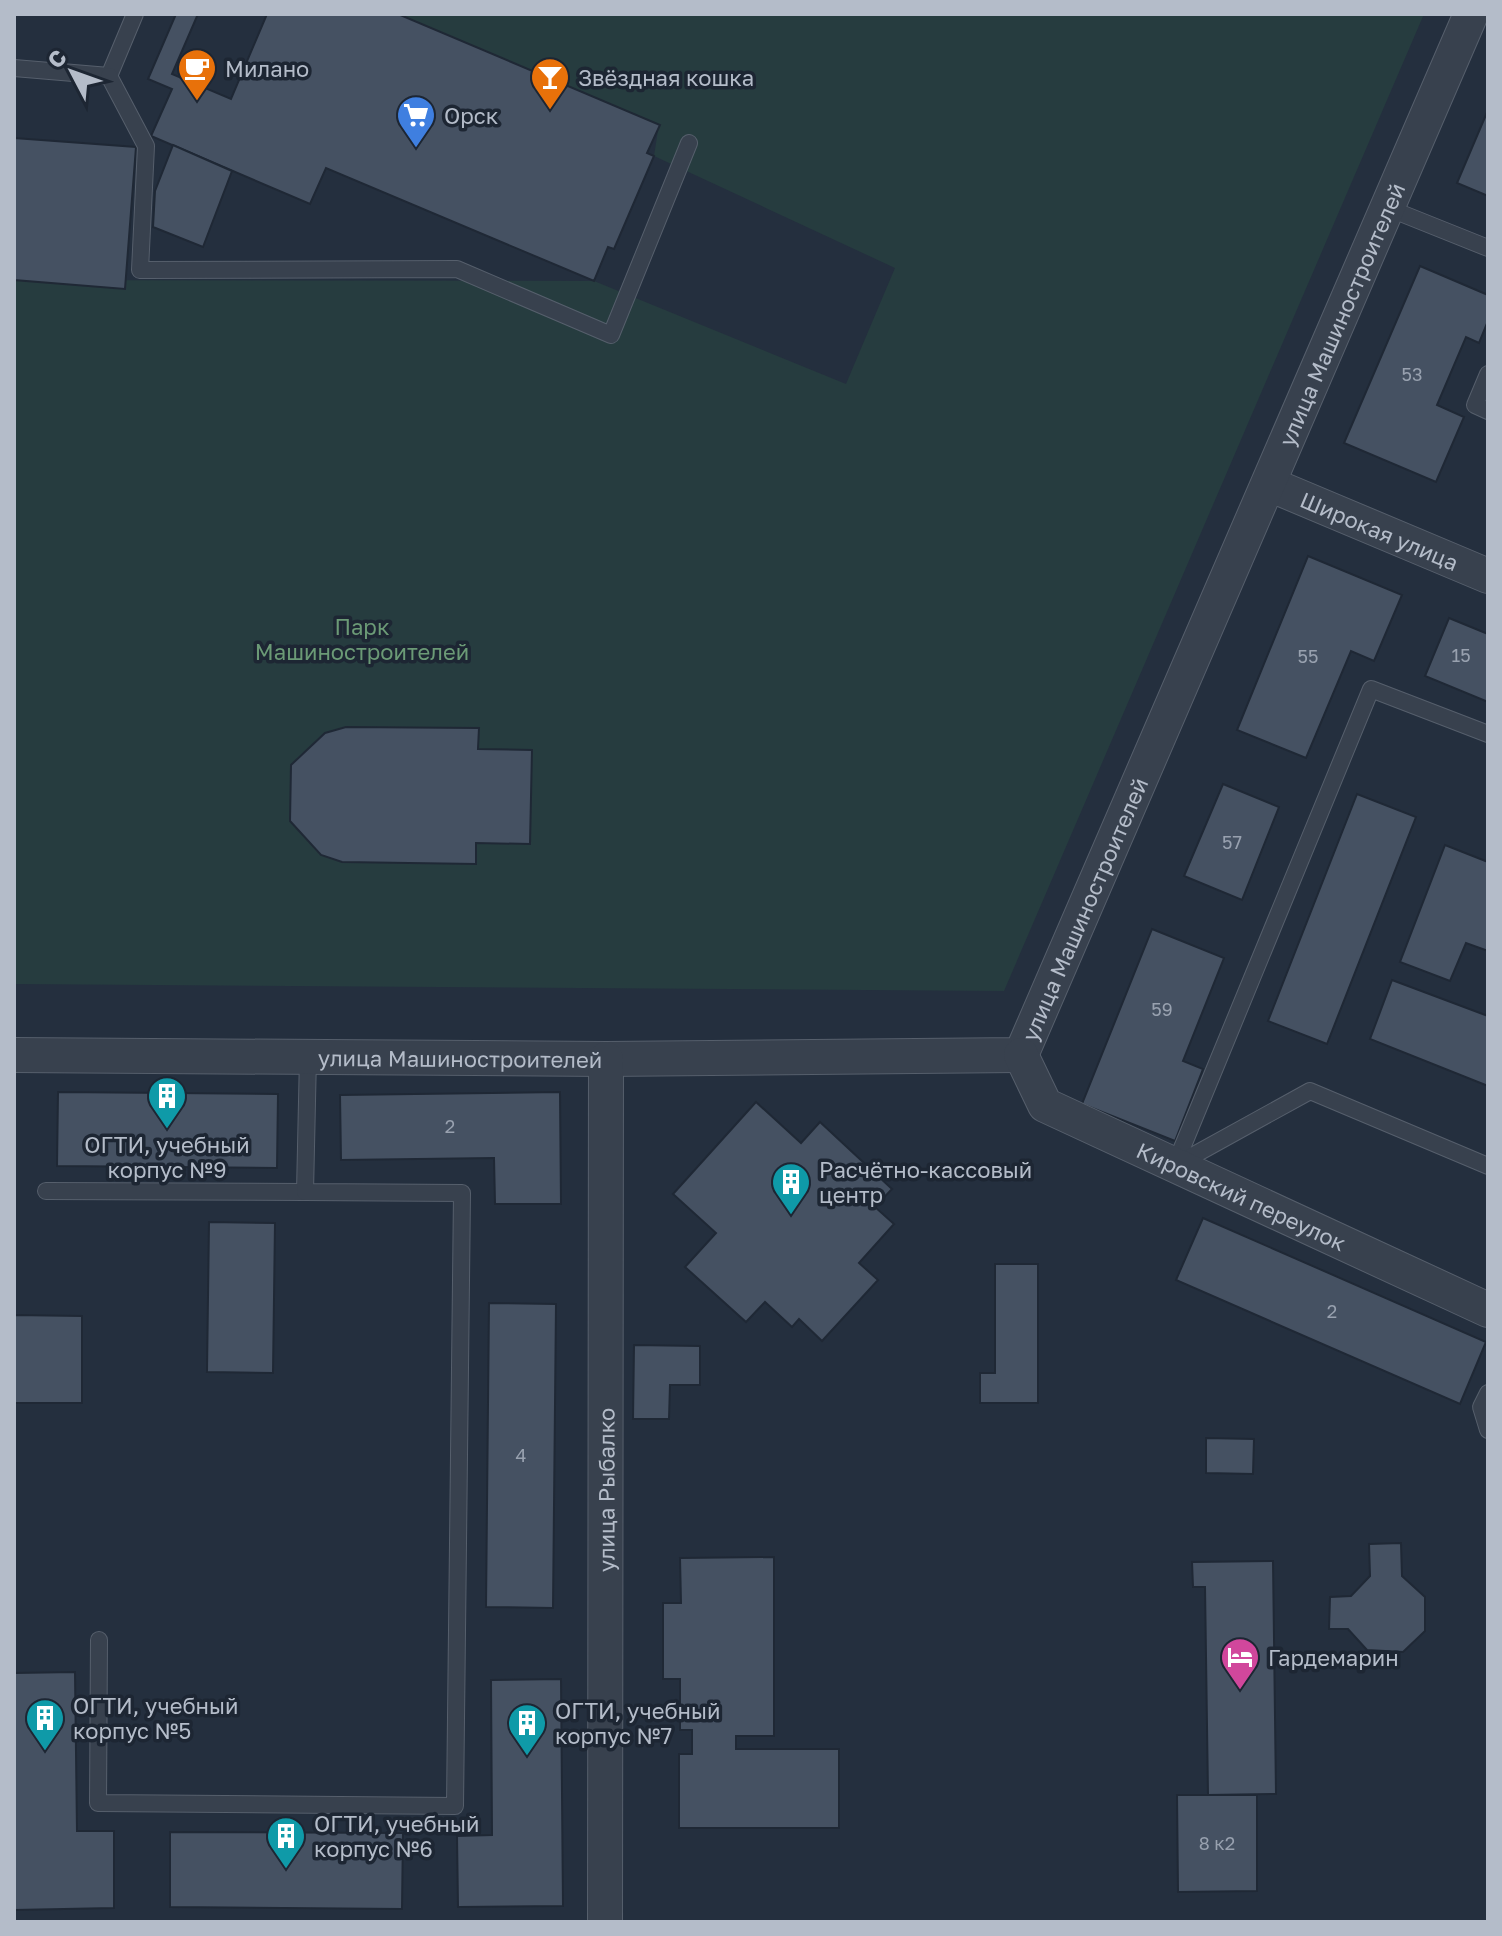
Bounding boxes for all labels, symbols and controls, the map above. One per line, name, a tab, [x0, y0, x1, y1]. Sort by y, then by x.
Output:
north arrow	[32, 32, 112, 112]
text: С	[41, 44, 72, 73]
cafe icon: Милано	[176, 47, 218, 102]
place label: Милано	[225, 55, 309, 82]
bar icon: Звёздная кошка	[529, 56, 571, 111]
place label: Звёздная кошка	[578, 64, 754, 91]
supermarket icon: Орск	[395, 94, 437, 149]
place label: Орск	[444, 102, 499, 129]
street label: улица Машиностроителей	[1272, 178, 1410, 450]
house number: 53	[1402, 363, 1422, 385]
street label: Широкая улица	[1297, 485, 1463, 576]
park label: Парк Машиностроителей	[255, 613, 469, 665]
house number: 15	[1451, 644, 1471, 666]
house number: 55	[1298, 645, 1318, 667]
street label: улица Машиностроителей	[1015, 773, 1153, 1045]
house number: 57	[1222, 831, 1242, 853]
house number: 59	[1151, 998, 1173, 1020]
street label: улица Машиностроителей	[318, 1044, 602, 1072]
building icon: ОГТИ, учебный корпус №9	[146, 1075, 188, 1130]
house number: 2	[445, 1115, 455, 1137]
place label: ОГТИ, учебный корпус №9	[84, 1131, 250, 1183]
street label: Кировский переулок	[1133, 1136, 1351, 1256]
place label: Расчётно-кассовый центр	[819, 1156, 1032, 1208]
building icon: Расчётно-кассовый центр	[770, 1161, 812, 1216]
house number: 2	[1327, 1300, 1337, 1322]
street label: улица Рыбалко	[592, 1408, 619, 1572]
house number: 4	[516, 1444, 527, 1466]
hotel icon: Гардемарин	[1219, 1636, 1261, 1691]
place label: Гардемарин	[1268, 1644, 1399, 1671]
place label: ОГТИ, учебный корпус №5	[73, 1692, 238, 1744]
building icon: ОГТИ, учебный корпус №5	[24, 1697, 66, 1752]
place label: ОГТИ, учебный корпус №7	[555, 1697, 720, 1749]
building icon: ОГТИ, учебный корпус №7	[506, 1702, 548, 1757]
place label: ОГТИ, учебный корпус №6	[314, 1810, 479, 1862]
building icon: ОГТИ, учебный корпус №6	[265, 1815, 307, 1870]
house number: 8 к2	[1199, 1832, 1235, 1854]

